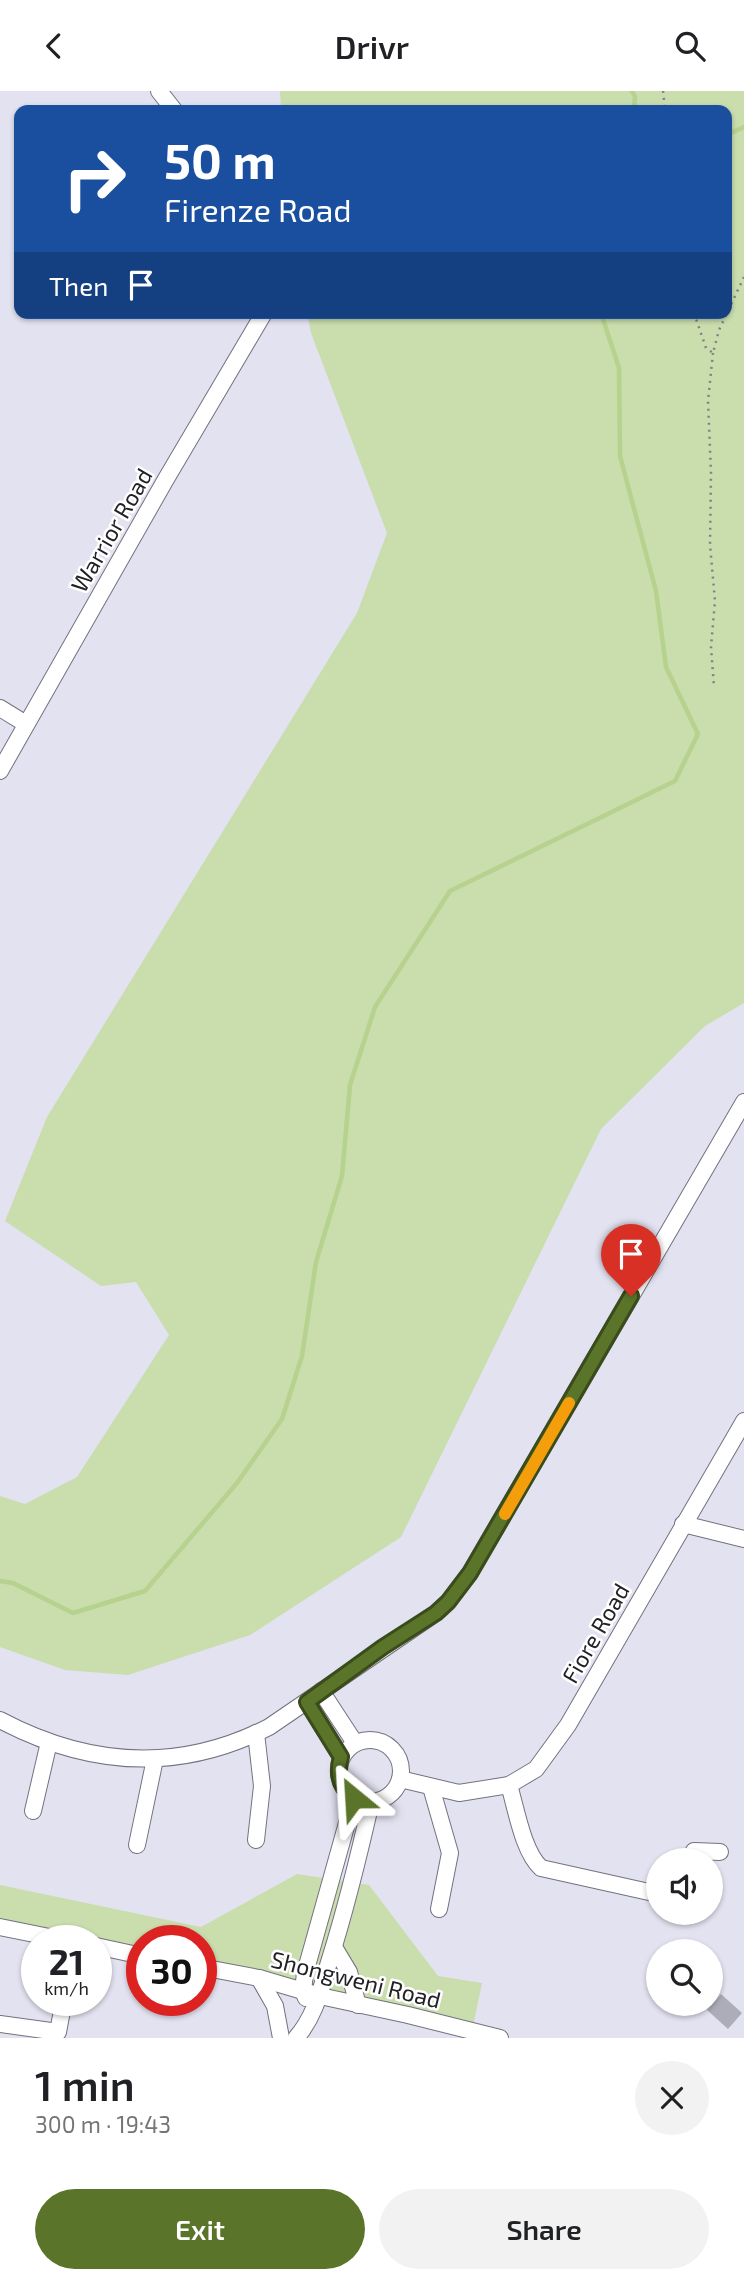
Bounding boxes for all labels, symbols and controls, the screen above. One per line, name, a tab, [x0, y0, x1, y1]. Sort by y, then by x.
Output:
icon: back	[35, 27, 73, 65]
text: Drivr	[335, 27, 409, 65]
icon: search	[671, 27, 709, 65]
text: 50 m	[164, 130, 276, 189]
icon: right	[49, 133, 140, 224]
text: Firenze Road	[164, 190, 352, 228]
icon: arrive	[122, 266, 160, 304]
text: Then	[49, 270, 108, 301]
street label: Warrior Road	[64, 463, 158, 597]
pin	[601, 1224, 661, 1296]
icon: arrive	[612, 1235, 650, 1273]
street label: Fiore Road	[555, 1578, 635, 1688]
position arrow	[317, 1761, 391, 1835]
map controls	[646, 1848, 723, 2016]
button: sound	[646, 1848, 723, 1925]
speed limit sign: 30	[126, 1925, 217, 2016]
button: search	[646, 1939, 723, 2016]
text: 21	[49, 1940, 84, 1982]
street label: Shongweni Road	[268, 1944, 444, 2014]
text: km/h	[44, 1977, 89, 1999]
text: 1 min	[35, 2059, 135, 2109]
button: close	[635, 2061, 709, 2135]
text: 300 m · 19:43	[35, 2110, 171, 2138]
button: Exit	[35, 2189, 365, 2269]
button: Share	[379, 2189, 709, 2269]

